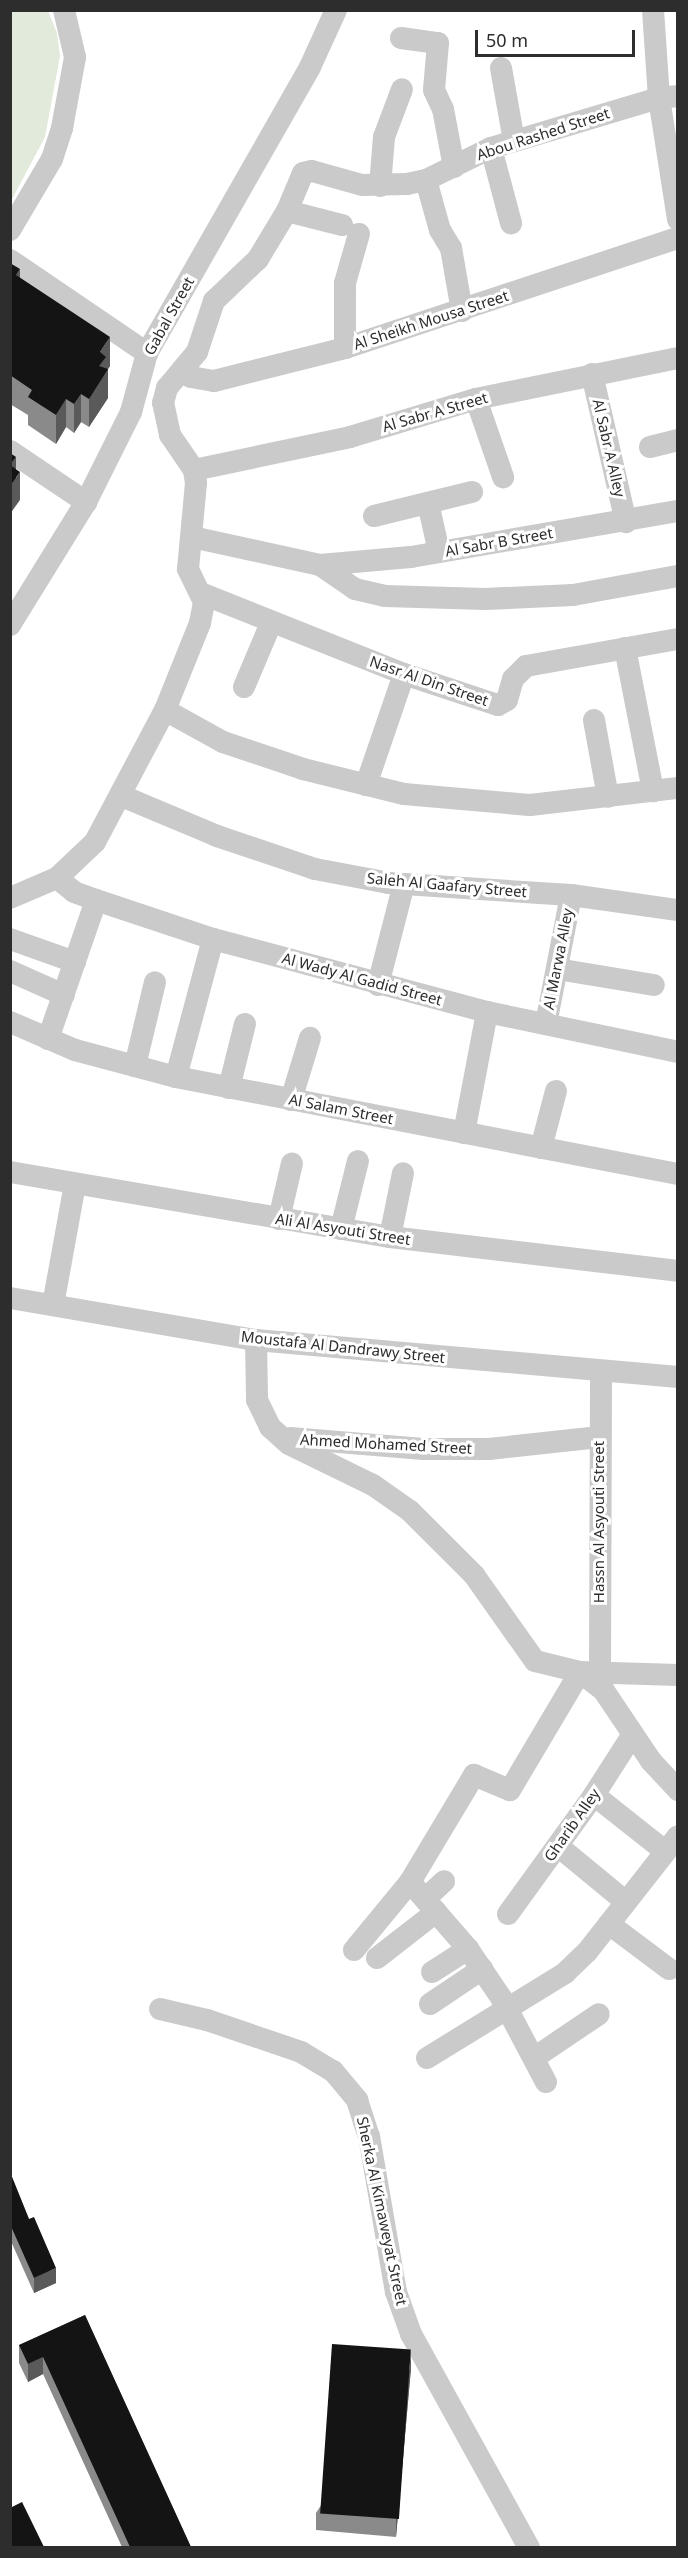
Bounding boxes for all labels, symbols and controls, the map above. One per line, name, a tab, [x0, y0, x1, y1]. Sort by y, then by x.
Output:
scale bar	[478, 18, 638, 56]
text: 50 m	[486, 28, 528, 52]
street label: Abou Rashed Street	[474, 104, 612, 164]
street label: Gabal Street	[140, 274, 198, 358]
street label: Al Sheikh Mousa Street	[351, 286, 511, 354]
street label: Al Sabr A Street	[380, 388, 490, 436]
street label: Al Sabr A Alley	[589, 397, 629, 499]
street label: Al Sabr B Street	[444, 524, 554, 560]
street label: Nasr Al Din Street	[367, 652, 491, 710]
street label: Saleh Al Gaafary Street	[366, 869, 528, 901]
street label: Al Marwa Alley	[539, 907, 577, 1011]
street label: Al Wady Al Gadid Street	[280, 949, 444, 1009]
street label: Al Salam Street	[287, 1090, 395, 1128]
street label: Ali Al Asyouti Street	[274, 1209, 412, 1249]
street label: Moustafa Al Dandrawy Street	[240, 1327, 446, 1367]
street label: Ahmed Mohamed Street	[299, 1431, 473, 1457]
street label: Hassn Al Asyouti Street	[590, 1441, 608, 1603]
street label: Gharib Alley	[540, 1785, 604, 1865]
street label: Sherka Al Kimaweyat Street	[353, 2115, 411, 2307]

